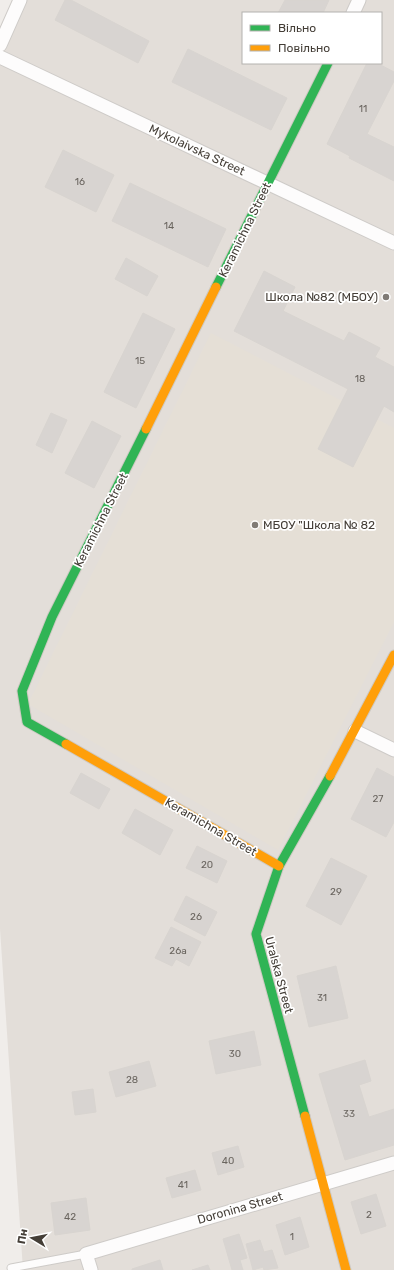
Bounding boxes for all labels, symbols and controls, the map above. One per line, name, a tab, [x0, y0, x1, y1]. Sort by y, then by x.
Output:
legend	[242, 12, 382, 64]
text: Вільно	[278, 21, 316, 35]
text: Повільно	[278, 41, 330, 55]
house number: 11	[359, 103, 367, 115]
street label: Mykolaivska Street	[147, 122, 247, 179]
house number: 16	[75, 176, 85, 188]
street label: Keramichna Street	[216, 180, 274, 280]
house number: 14	[164, 220, 174, 232]
place label: Школа №82 (МБОУ)	[265, 290, 378, 304]
marker: Школа №82 (МБОУ)	[381, 292, 391, 302]
house number: 15	[135, 355, 145, 367]
house number: 18	[355, 373, 365, 385]
street label: Keramichna Street	[71, 470, 131, 569]
place label: МБОУ "Школа № 82	[263, 518, 375, 532]
marker: МБОУ "Школа № 82	[250, 520, 260, 530]
house number: 27	[373, 793, 384, 805]
street label: Keramichna Street	[163, 795, 260, 859]
house number: 20	[201, 859, 213, 871]
house number: 29	[330, 886, 342, 898]
house number: 26	[190, 911, 202, 923]
street label: Uralska Street	[262, 935, 296, 1015]
house number: 26а	[169, 945, 187, 957]
house number: 31	[317, 992, 327, 1004]
house number: 30	[229, 1048, 241, 1060]
house number: 28	[126, 1074, 138, 1086]
house number: 33	[343, 1108, 355, 1120]
house number: 40	[222, 1155, 234, 1167]
house number: 41	[178, 1179, 188, 1191]
street label: Doronina Street	[196, 1189, 285, 1227]
house number: 2	[366, 1209, 372, 1221]
house number: 42	[64, 1211, 76, 1223]
north arrow	[12, 1218, 52, 1258]
text: Пн	[15, 1228, 30, 1245]
house number: 1	[290, 1231, 294, 1243]

